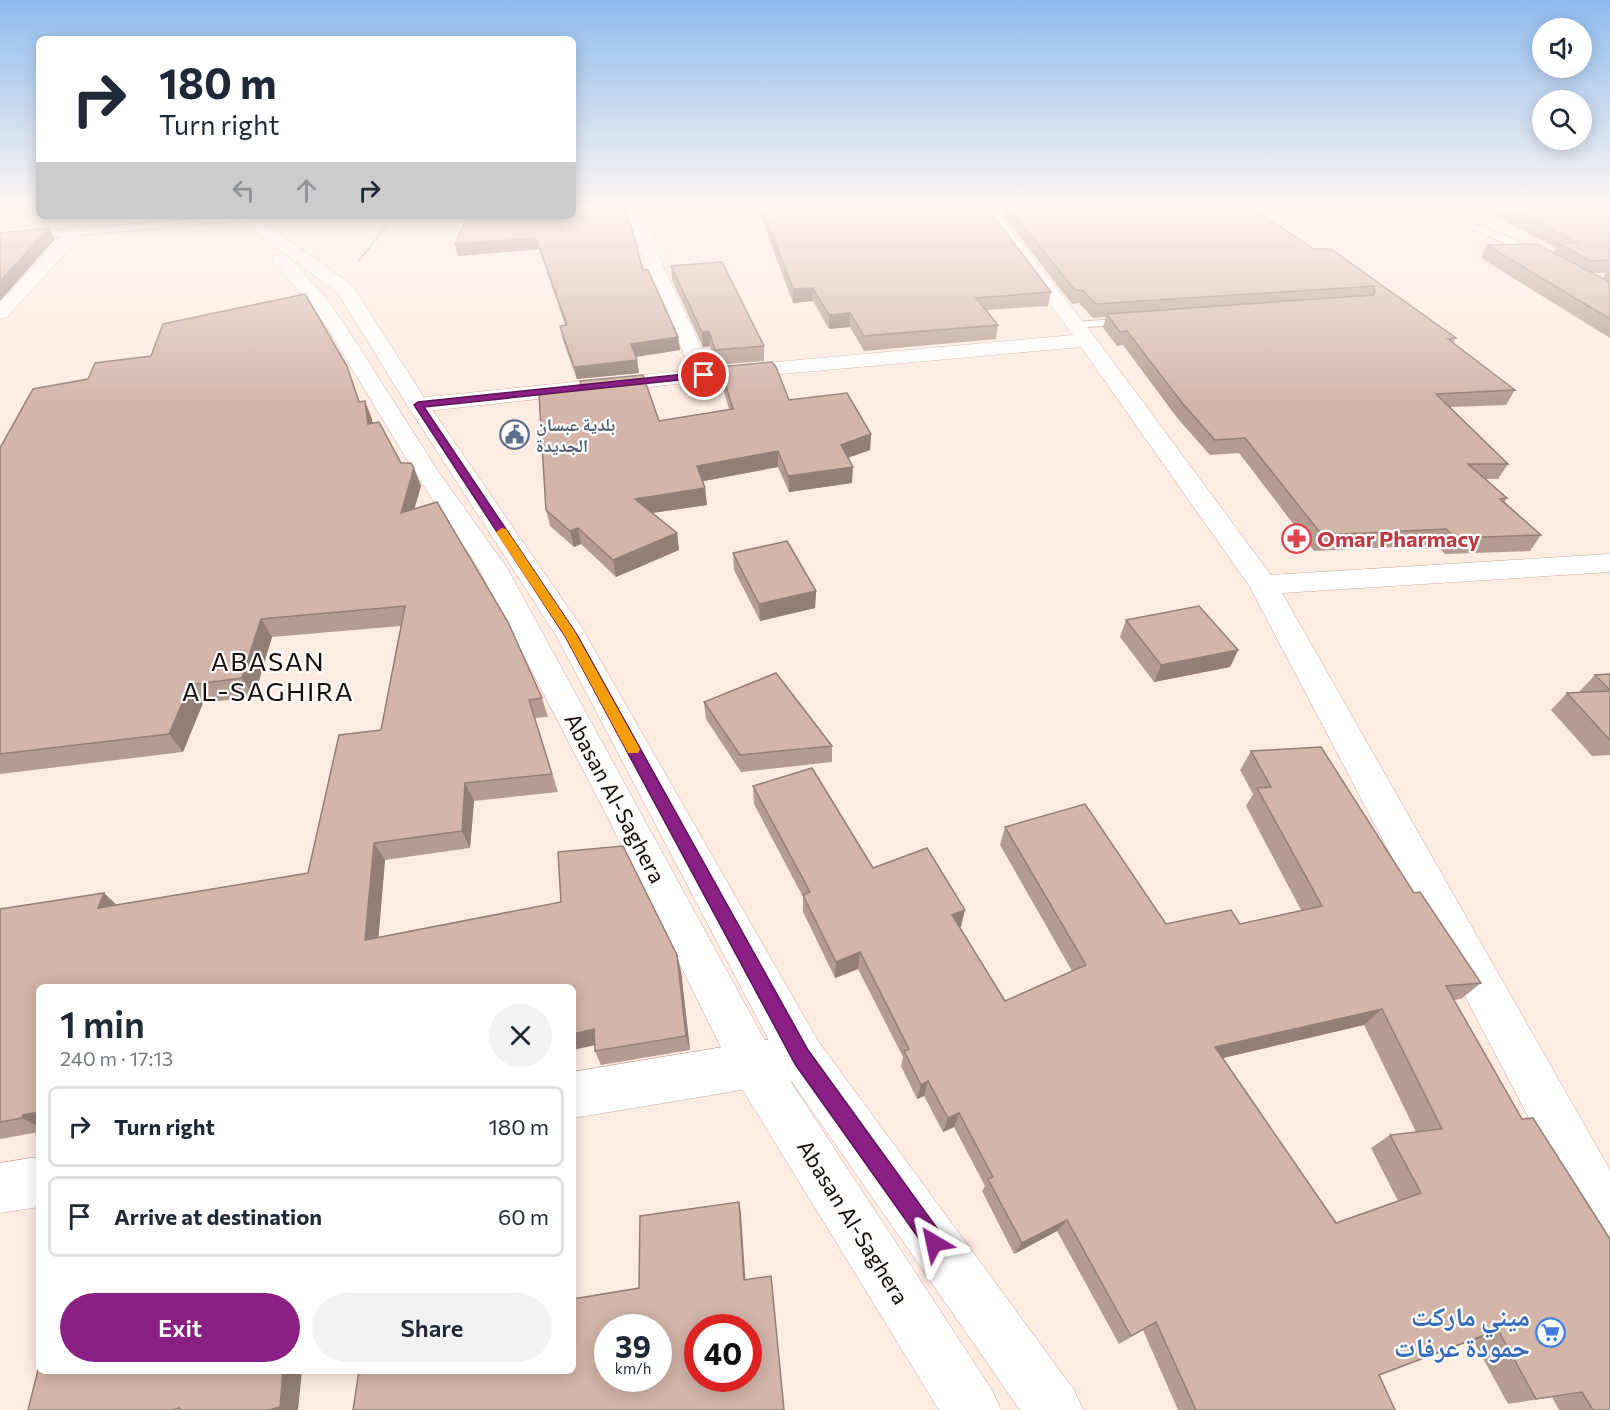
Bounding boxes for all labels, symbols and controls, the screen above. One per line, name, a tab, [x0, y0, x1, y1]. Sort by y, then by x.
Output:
map controls	[1532, 18, 1592, 150]
button: sound	[1532, 18, 1592, 78]
text: 180 m	[159, 56, 277, 108]
icon: right	[60, 60, 138, 138]
button: search	[1532, 90, 1592, 150]
text: Turn right	[159, 108, 279, 141]
icon: left	[227, 174, 260, 207]
icon: ahead	[290, 174, 323, 207]
icon: right	[353, 174, 386, 207]
pin	[678, 349, 729, 400]
icon: arrive	[687, 358, 720, 391]
place label: بلدية عبسان الجديدة	[536, 413, 615, 456]
public building icon: بلدية عبسان الجديدة	[499, 419, 531, 451]
pharmacy icon: Omar Pharmacy	[1280, 523, 1312, 555]
place label: Omar Pharmacy	[1317, 525, 1480, 552]
district label: ABASAN AL-SAGHIRA	[182, 645, 354, 706]
street label: Abasan Al-Saghera	[559, 708, 672, 887]
text: 1 min	[60, 1001, 145, 1045]
button: close	[489, 1004, 552, 1067]
text: 240 m · 17:13	[60, 1046, 173, 1070]
icon: right	[63, 1110, 96, 1143]
text: Turn right	[114, 1113, 215, 1140]
text: 180 m	[488, 1113, 549, 1140]
street label: Abasan Al-Saghera	[792, 1135, 915, 1309]
icon: arrive	[63, 1200, 96, 1233]
text: Arrive at destination	[114, 1203, 322, 1230]
text: 60 m	[498, 1203, 549, 1230]
position arrow	[902, 1211, 966, 1275]
button: Exit	[60, 1293, 300, 1362]
button: Share	[312, 1293, 552, 1362]
place label: ميني ماركت حمودة عرفات	[1394, 1299, 1530, 1363]
speed limit sign: 40	[684, 1314, 762, 1392]
supermarket icon: ميني ماركت حمودة عرفات	[1535, 1317, 1567, 1349]
text: 39	[615, 1327, 651, 1364]
text: km/h	[615, 1359, 651, 1377]

